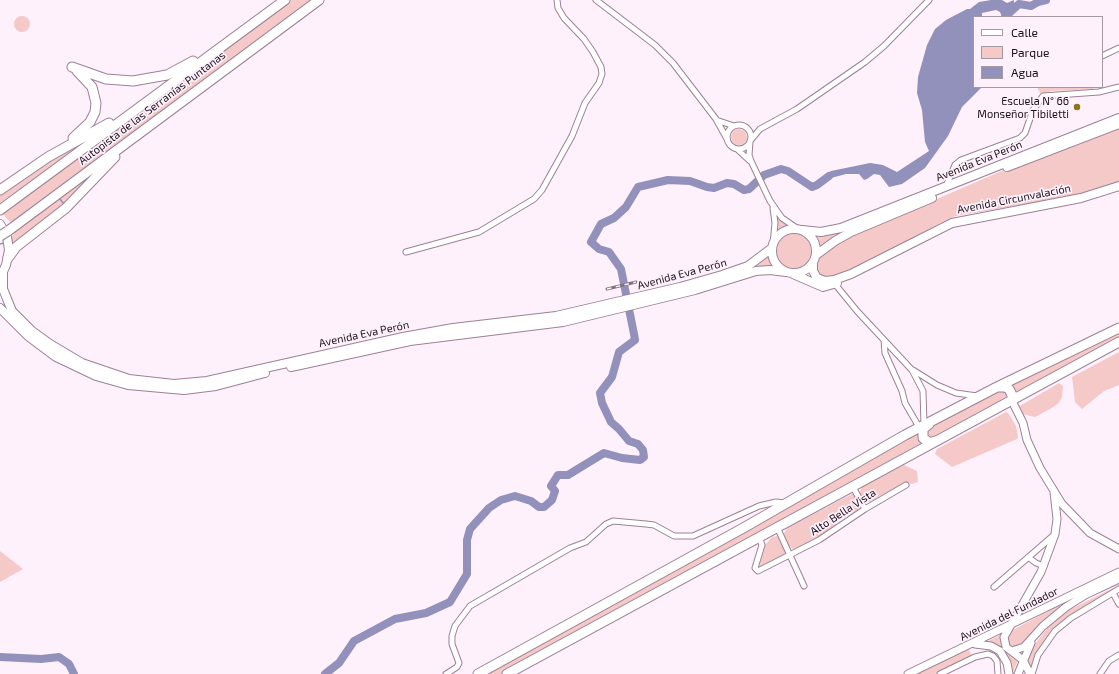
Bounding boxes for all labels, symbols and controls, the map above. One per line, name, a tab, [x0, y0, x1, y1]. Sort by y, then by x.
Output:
legend	[973, 16, 1103, 88]
text: Calle	[1011, 25, 1038, 39]
text: Parque	[1011, 45, 1049, 59]
street label: Autopista de las Serranías Puntanas	[76, 48, 228, 168]
text: Agua	[1011, 65, 1039, 79]
place label: Escuela N° 66 Monseñor Tibiletti	[977, 94, 1069, 120]
marker: Escuela N° 66 Monseñor Tibiletti	[1072, 102, 1082, 112]
street label: Avenida Eva Perón	[934, 138, 1024, 184]
street label: Avenida Circunvalación	[956, 182, 1072, 216]
street label: Avenida Eva Perón	[636, 256, 728, 292]
street label: Avenida Eva Perón	[318, 318, 410, 350]
street label: Alto Bella Vista	[808, 486, 878, 538]
street label: Avenida del Fundador	[958, 584, 1060, 644]

